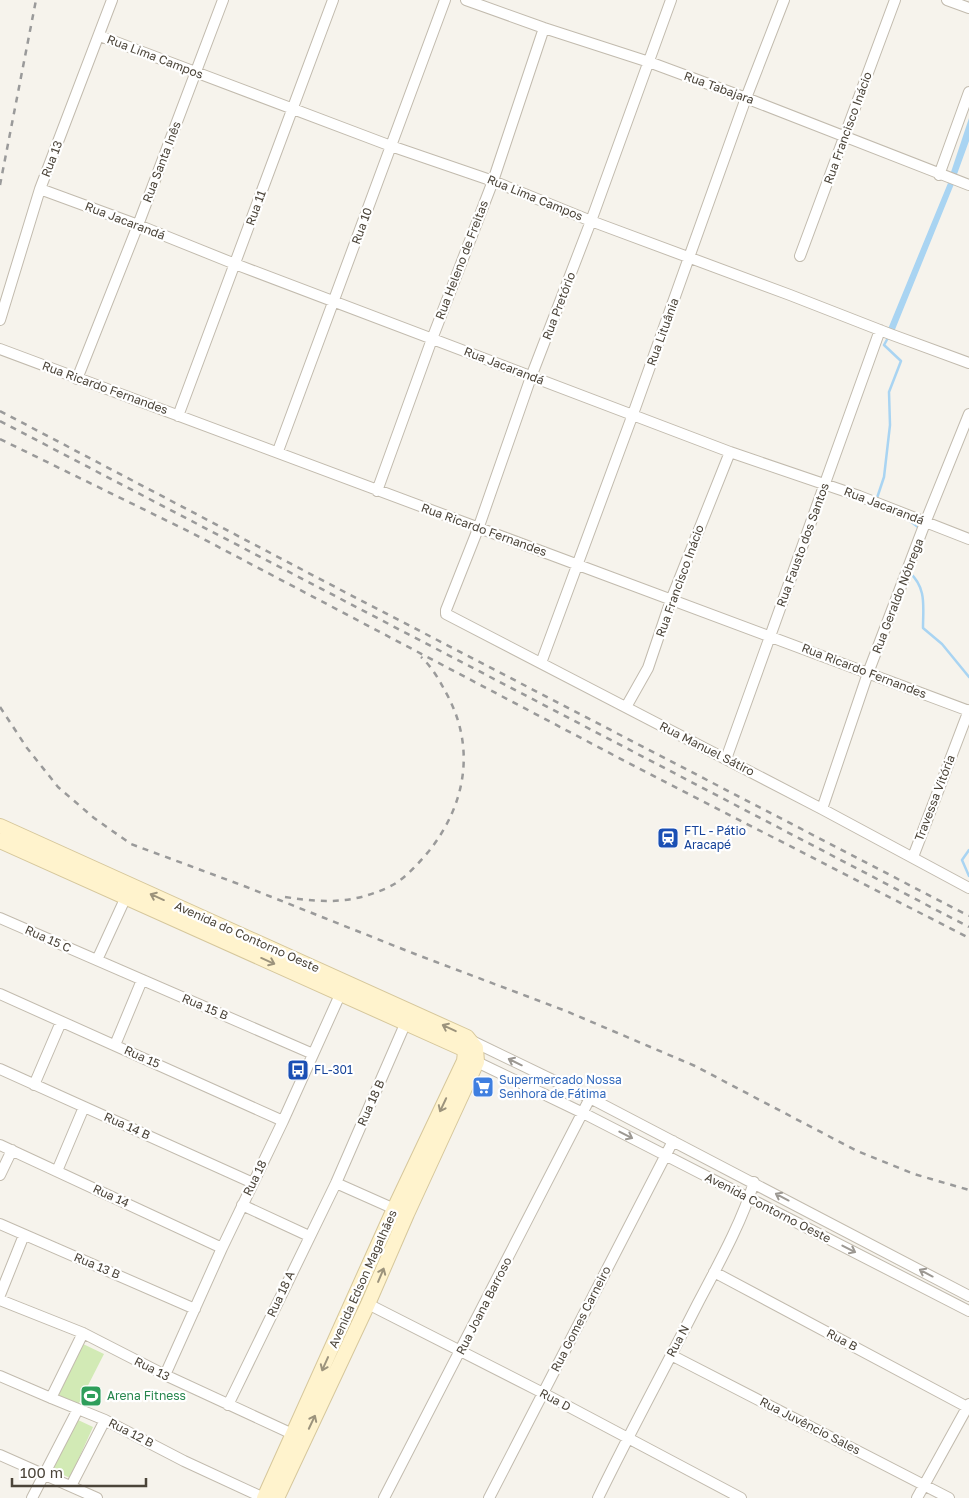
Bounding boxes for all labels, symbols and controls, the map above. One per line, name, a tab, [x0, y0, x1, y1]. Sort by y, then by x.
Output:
street label: Rua Lima Campos	[105, 31, 205, 82]
street label: Rua Tabajara	[682, 68, 756, 107]
street label: Rua Francisco Inácio	[820, 70, 875, 186]
street label: Rua Santa Inês	[139, 119, 184, 205]
street label: Rua 13	[38, 138, 65, 179]
street label: Rua Lima Campos	[485, 171, 585, 224]
street label: Rua 11	[242, 188, 269, 228]
street label: Rua Jacarandá	[83, 198, 167, 243]
street label: Rua Heleno de Freitas	[432, 198, 491, 322]
street label: Rua 10	[348, 205, 375, 246]
street label: Rua Pretório	[539, 270, 578, 342]
street label: Rua Lituânia	[643, 296, 682, 368]
street label: Rua Jacarandá	[462, 343, 546, 388]
street label: Rua Ricardo Fernandes	[40, 358, 170, 417]
street label: Rua Fausto dos Santos	[773, 481, 832, 609]
street label: Rua Jacarandá	[842, 483, 926, 528]
street label: Rua Ricardo Fernandes	[419, 500, 549, 559]
street label: Rua Francisco Inácio	[652, 523, 707, 639]
street label: Rua Geraldo Nóbrega	[869, 536, 926, 656]
street label: Rua Ricardo Fernandes	[800, 640, 929, 701]
street label: Rua Manuel Sátiro	[657, 718, 757, 779]
street label: Travessa Vitória	[911, 752, 958, 843]
place label: FTL - Pátio Aracapé	[684, 823, 746, 852]
station icon: FTL - Pátio Aracapé	[656, 826, 680, 850]
one-way arrow	[150, 892, 165, 902]
street label: Avenida do Contorno Oeste	[172, 898, 322, 975]
street label: Rua 15 C	[23, 922, 74, 955]
one-way arrow	[260, 957, 275, 967]
street label: Rua 15 B	[180, 990, 231, 1023]
one-way arrow	[442, 1023, 457, 1033]
street label: Rua 15	[122, 1042, 163, 1071]
one-way arrow	[508, 1056, 523, 1066]
bus stop icon: FL-301	[286, 1058, 310, 1082]
place label: FL-301	[314, 1062, 353, 1077]
place label: Supermercado Nossa Senhora de Fátima	[499, 1072, 622, 1101]
supermarket icon: Supermercado Nossa Senhora de Fátima	[471, 1075, 495, 1099]
street label: Rua 18 B	[354, 1077, 387, 1128]
one-way arrow	[438, 1097, 447, 1112]
street label: Rua 14 B	[102, 1109, 153, 1142]
one-way arrow	[619, 1130, 634, 1140]
street label: Rua 18	[239, 1157, 270, 1198]
street label: Avenida Contorno Oeste	[703, 1169, 834, 1246]
street label: Rua 14	[91, 1181, 132, 1210]
one-way arrow	[775, 1192, 790, 1202]
street label: Avenida Edson Magalhães	[325, 1207, 400, 1350]
one-way arrow	[841, 1244, 856, 1254]
street label: Rua 13 B	[72, 1249, 123, 1282]
street label: Rua Joana Barroso	[452, 1254, 515, 1357]
street label: Rua Gomes Carneiro	[547, 1263, 614, 1374]
street label: Rua 18 A	[263, 1268, 298, 1319]
one-way arrow	[376, 1268, 386, 1283]
one-way arrow	[919, 1268, 934, 1277]
street label: Rua N	[663, 1322, 692, 1359]
street label: Rua B	[824, 1325, 860, 1354]
street label: Rua 13	[132, 1353, 172, 1384]
one-way arrow	[319, 1356, 329, 1371]
sports icon: Arena Fitness	[79, 1384, 103, 1408]
street label: Rua D	[537, 1385, 573, 1414]
place label: Arena Fitness	[107, 1388, 186, 1403]
street label: Rua Juvêncio Sales	[757, 1394, 863, 1457]
street label: Rua 12 B	[106, 1415, 156, 1450]
one-way arrow	[308, 1415, 317, 1430]
scale bar	[12, 1456, 146, 1488]
text: 100 m	[20, 1463, 63, 1481]

